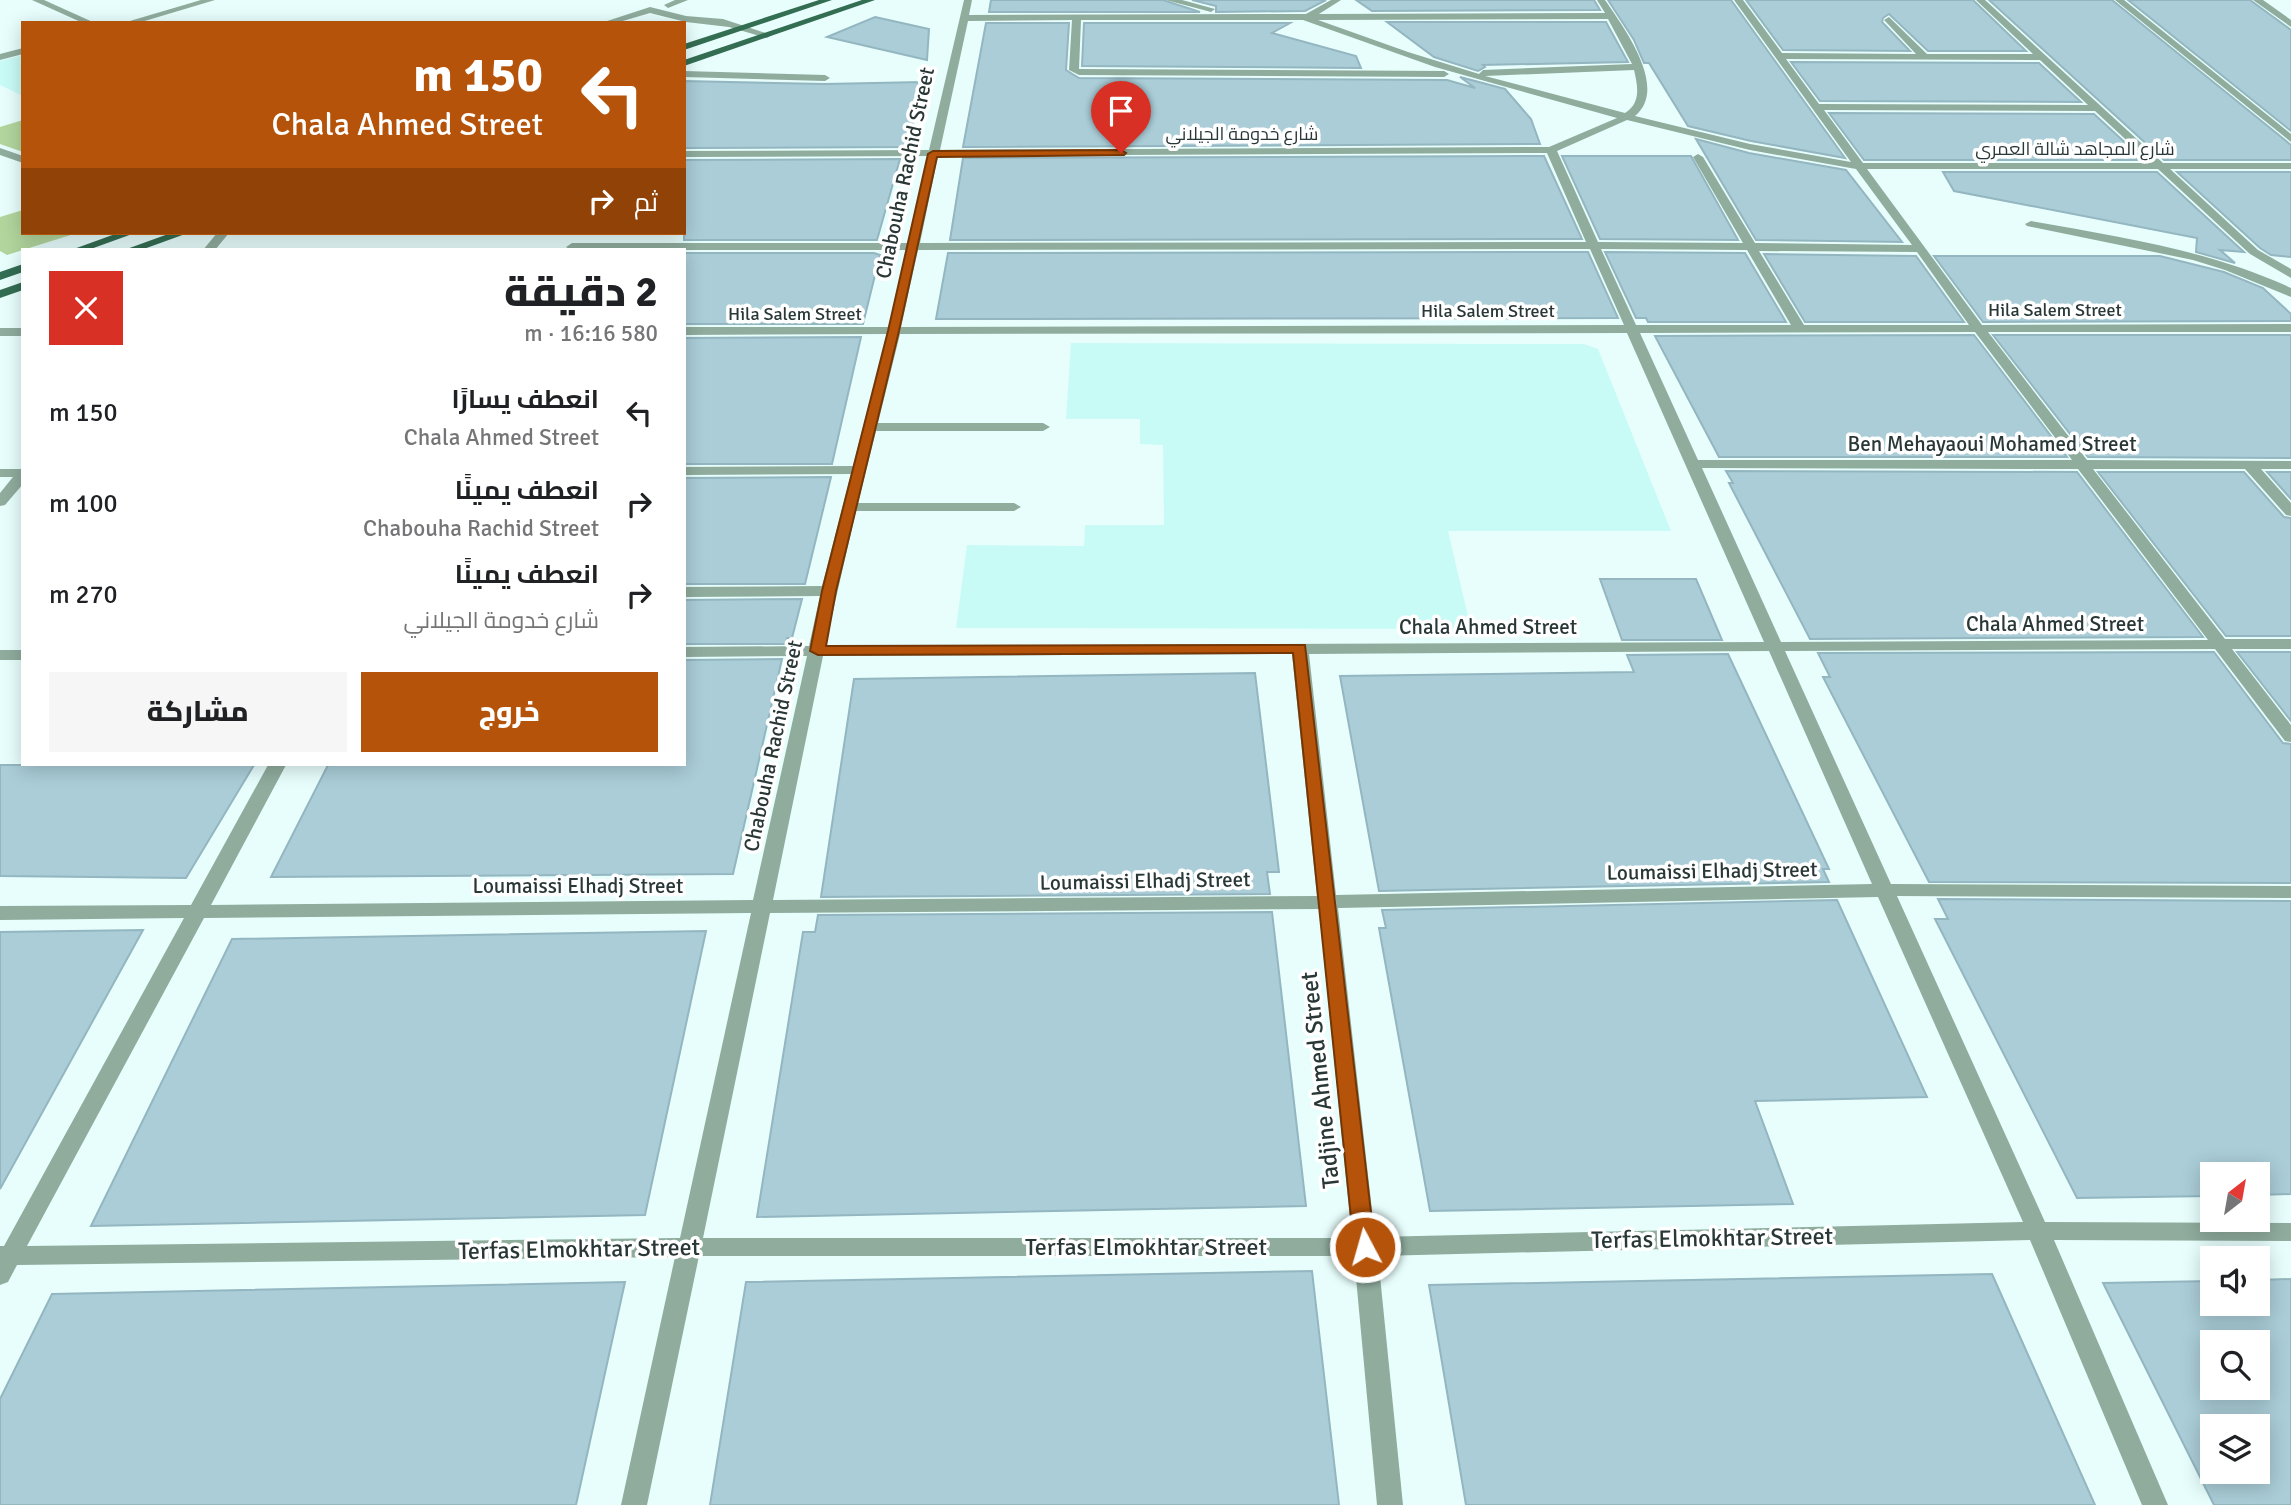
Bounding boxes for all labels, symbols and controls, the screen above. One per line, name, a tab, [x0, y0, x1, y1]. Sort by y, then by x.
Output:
text: 150 m	[413, 45, 543, 105]
icon: left	[567, 49, 658, 140]
street label: Chabouha Rachid Street	[870, 65, 940, 281]
pin	[1091, 81, 1151, 153]
icon: arrive	[1102, 92, 1140, 130]
text: Chala Ahmed Street	[271, 105, 543, 144]
street label: شارع خدومة الجيلاني	[1166, 123, 1318, 148]
street label: شارع المجاهد شالة العمري	[1975, 138, 2175, 163]
icon: right	[582, 182, 620, 220]
text: ثم	[634, 187, 658, 219]
text: 2 دقيقة	[504, 267, 658, 318]
button: close	[49, 271, 123, 345]
street label: Hila Salem Street	[1988, 299, 2122, 321]
street label: Hila Salem Street	[1421, 300, 1555, 322]
street label: Hila Salem Street	[728, 303, 862, 325]
text: 580 m · 16:16	[524, 319, 658, 348]
text: انعطف يسارًا	[451, 384, 599, 416]
icon: left	[620, 394, 658, 432]
text: 150 m	[49, 397, 118, 429]
text: Chala Ahmed Street	[404, 423, 599, 452]
street label: Ben Mehayaoui Mohamed Street	[1847, 431, 2137, 457]
text: انعطف يمينًا	[455, 475, 599, 507]
icon: right	[620, 485, 658, 523]
text: 100 m	[49, 488, 118, 520]
text: Chabouha Rachid Street	[363, 514, 599, 543]
text: انعطف يمينًا	[455, 559, 599, 591]
icon: right	[620, 576, 658, 614]
text: 270 m	[49, 579, 118, 611]
text: شارع خدومة الجيلاني	[404, 606, 599, 635]
street label: Chala Ahmed Street	[1966, 611, 2144, 637]
street label: Chala Ahmed Street	[1399, 614, 1577, 640]
street label: Chabouha Rachid Street	[738, 638, 808, 854]
button: مشاركة	[49, 672, 347, 752]
button: خروج	[361, 672, 658, 752]
street label: Loumaissi Elhadj Street	[1606, 856, 1818, 886]
street label: Loumaissi Elhadj Street	[1039, 866, 1251, 896]
street label: Loumaissi Elhadj Street	[473, 873, 683, 899]
street label: Tadjine Ahmed Street	[1294, 970, 1346, 1190]
north arrow	[2200, 1162, 2270, 1232]
map controls	[2200, 1162, 2270, 1484]
position arrow	[1328, 1210, 1402, 1284]
street label: Terfas Elmokhtar Street	[1591, 1221, 1833, 1255]
street label: Terfas Elmokhtar Street	[458, 1232, 700, 1266]
street label: Terfas Elmokhtar Street	[1025, 1232, 1267, 1262]
button: sound	[2200, 1246, 2270, 1316]
button: search	[2200, 1330, 2270, 1400]
button: layers	[2200, 1414, 2270, 1484]

